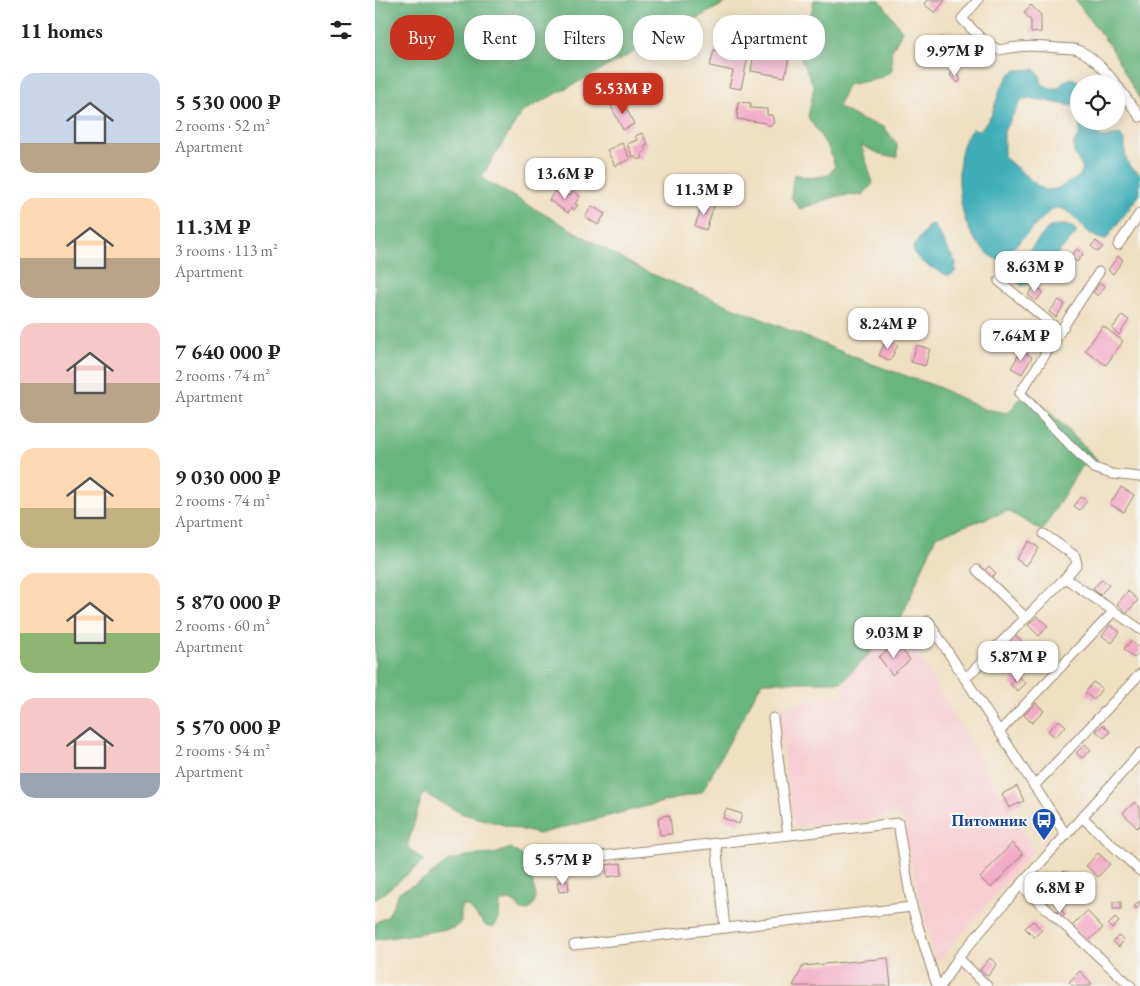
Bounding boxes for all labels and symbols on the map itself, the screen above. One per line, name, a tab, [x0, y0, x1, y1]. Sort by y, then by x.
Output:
pin: 9.97M ₽	[909, 34, 1001, 77]
pin: 5.53M ₽	[577, 72, 669, 115]
pin: 13.6M ₽	[519, 158, 611, 200]
pin: 11.3M ₽	[658, 174, 750, 216]
pin: 8.63M ₽	[989, 250, 1081, 293]
pin: 8.24M ₽	[842, 308, 934, 350]
pin: 7.64M ₽	[975, 320, 1067, 362]
pin: 9.03M ₽	[848, 616, 940, 659]
pin: 5.87M ₽	[972, 640, 1064, 683]
bus stop icon: Питомник	[1031, 807, 1057, 841]
place label: Питомник	[951, 810, 1027, 831]
pin: 5.57M ₽	[517, 844, 609, 886]
pin: 6.8M ₽	[1019, 872, 1101, 914]

